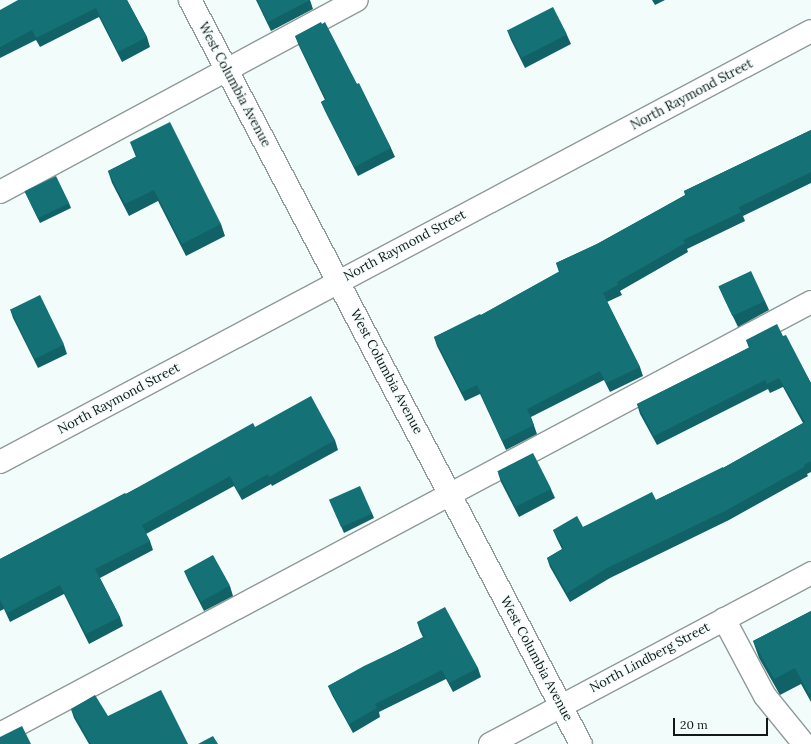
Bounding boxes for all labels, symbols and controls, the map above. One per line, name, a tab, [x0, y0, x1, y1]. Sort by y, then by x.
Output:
street label: West Columbia Avenue	[194, 20, 274, 150]
street label: North Raymond Street	[628, 56, 756, 134]
street label: North Raymond Street	[341, 207, 469, 285]
street label: West Columbia Avenue	[346, 307, 426, 437]
street label: North Raymond Street	[55, 360, 183, 438]
street label: West Columbia Avenue	[496, 594, 576, 724]
street label: North Lindberg Street	[587, 620, 713, 696]
scale bar	[675, 710, 770, 736]
text: 20 m	[680, 717, 708, 732]

